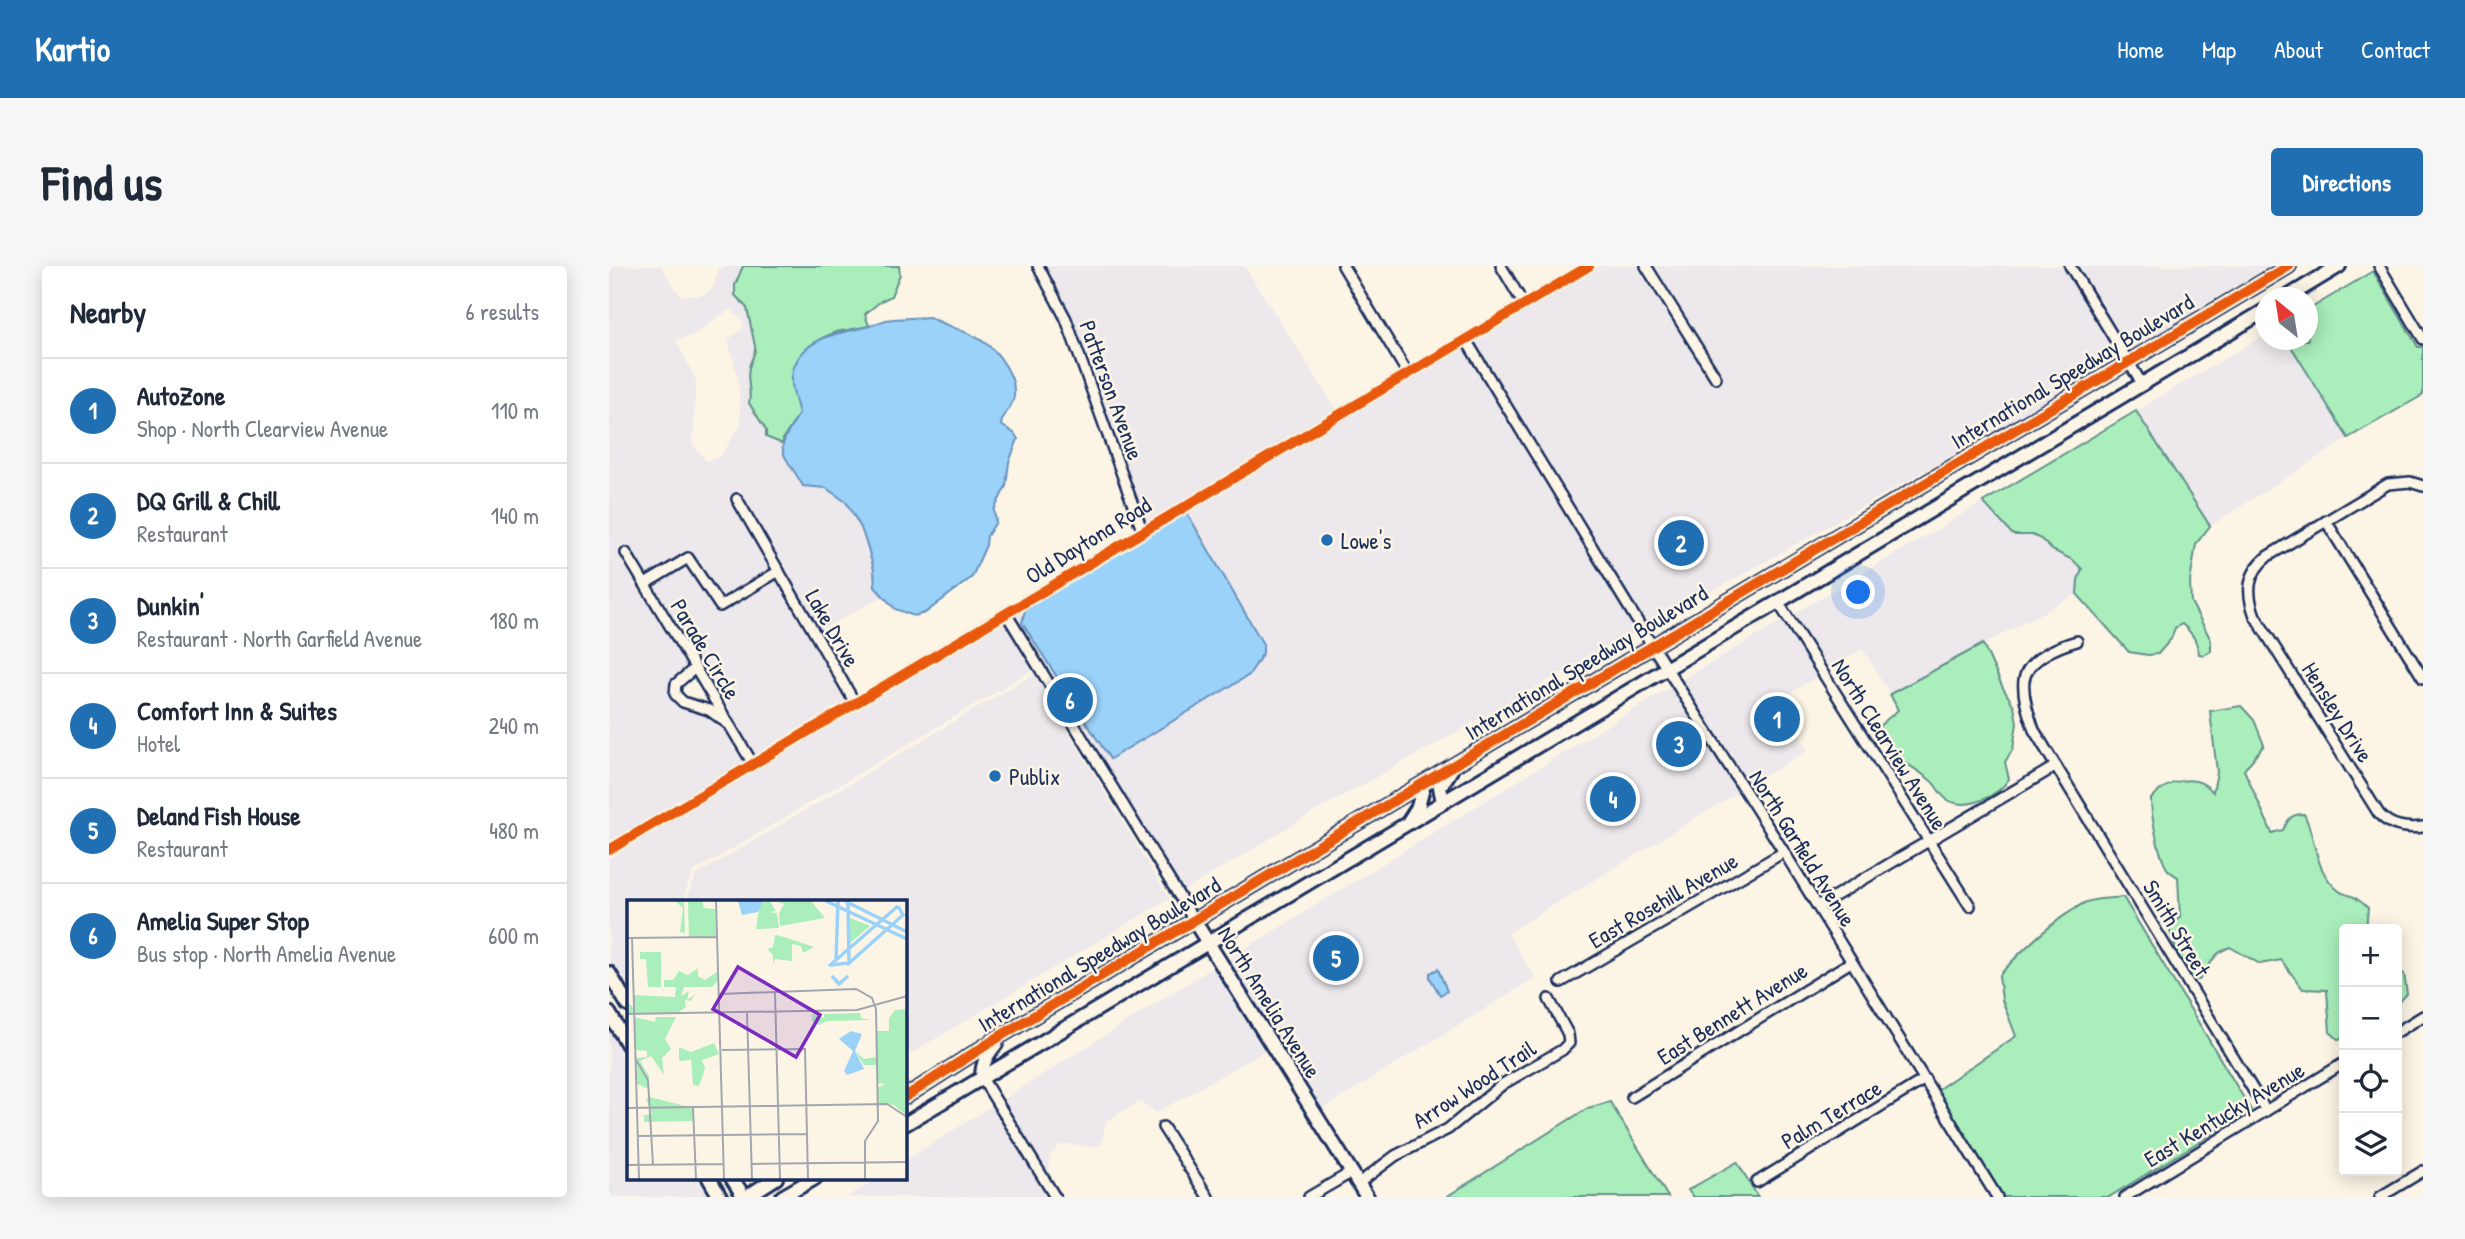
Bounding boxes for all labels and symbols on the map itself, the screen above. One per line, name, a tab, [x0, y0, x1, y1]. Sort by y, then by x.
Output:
street label: International Speedway Boulevard	[1945, 286, 2199, 456]
north arrow	[2255, 287, 2318, 350]
street label: Patterson Avenue	[1072, 316, 1152, 464]
street label: Old Daytona Road	[1019, 489, 1157, 591]
pin: 2	[1658, 517, 1704, 569]
place label: Lowe's	[1341, 525, 1391, 556]
marker: Lowe's	[1319, 532, 1335, 548]
your location	[1841, 575, 1875, 609]
street label: International Speedway Boulevard	[1459, 577, 1713, 747]
street label: Lake Drive	[798, 584, 868, 672]
street label: Parade Circle	[664, 593, 748, 705]
street label: North Clearview Avenue	[1825, 652, 1955, 836]
street label: Hensley Drive	[2295, 656, 2381, 768]
pin: 6	[1047, 674, 1093, 726]
pin: 1	[1754, 693, 1800, 745]
pin: 3	[1656, 718, 1702, 770]
place label: Publix	[1009, 761, 1060, 792]
street label: North Garfield Avenue	[1742, 764, 1864, 932]
marker: Publix	[987, 768, 1003, 784]
pin: 4	[1590, 773, 1636, 825]
street label: East Rosehill Avenue	[1583, 845, 1743, 955]
street label: International Speedway Boulevard	[972, 869, 1226, 1039]
street label: Smith Street	[2136, 874, 2219, 983]
inset map	[627, 900, 907, 1180]
street label: North Amelia Avenue	[1211, 920, 1329, 1084]
pin: 5	[1313, 932, 1359, 984]
street label: East Bennett Avenue	[1651, 954, 1813, 1072]
street label: Arrow Wood Trail	[1406, 1032, 1542, 1135]
street label: East Kentucky Avenue	[2138, 1054, 2310, 1174]
street label: Palm Terrace	[1775, 1072, 1887, 1156]

